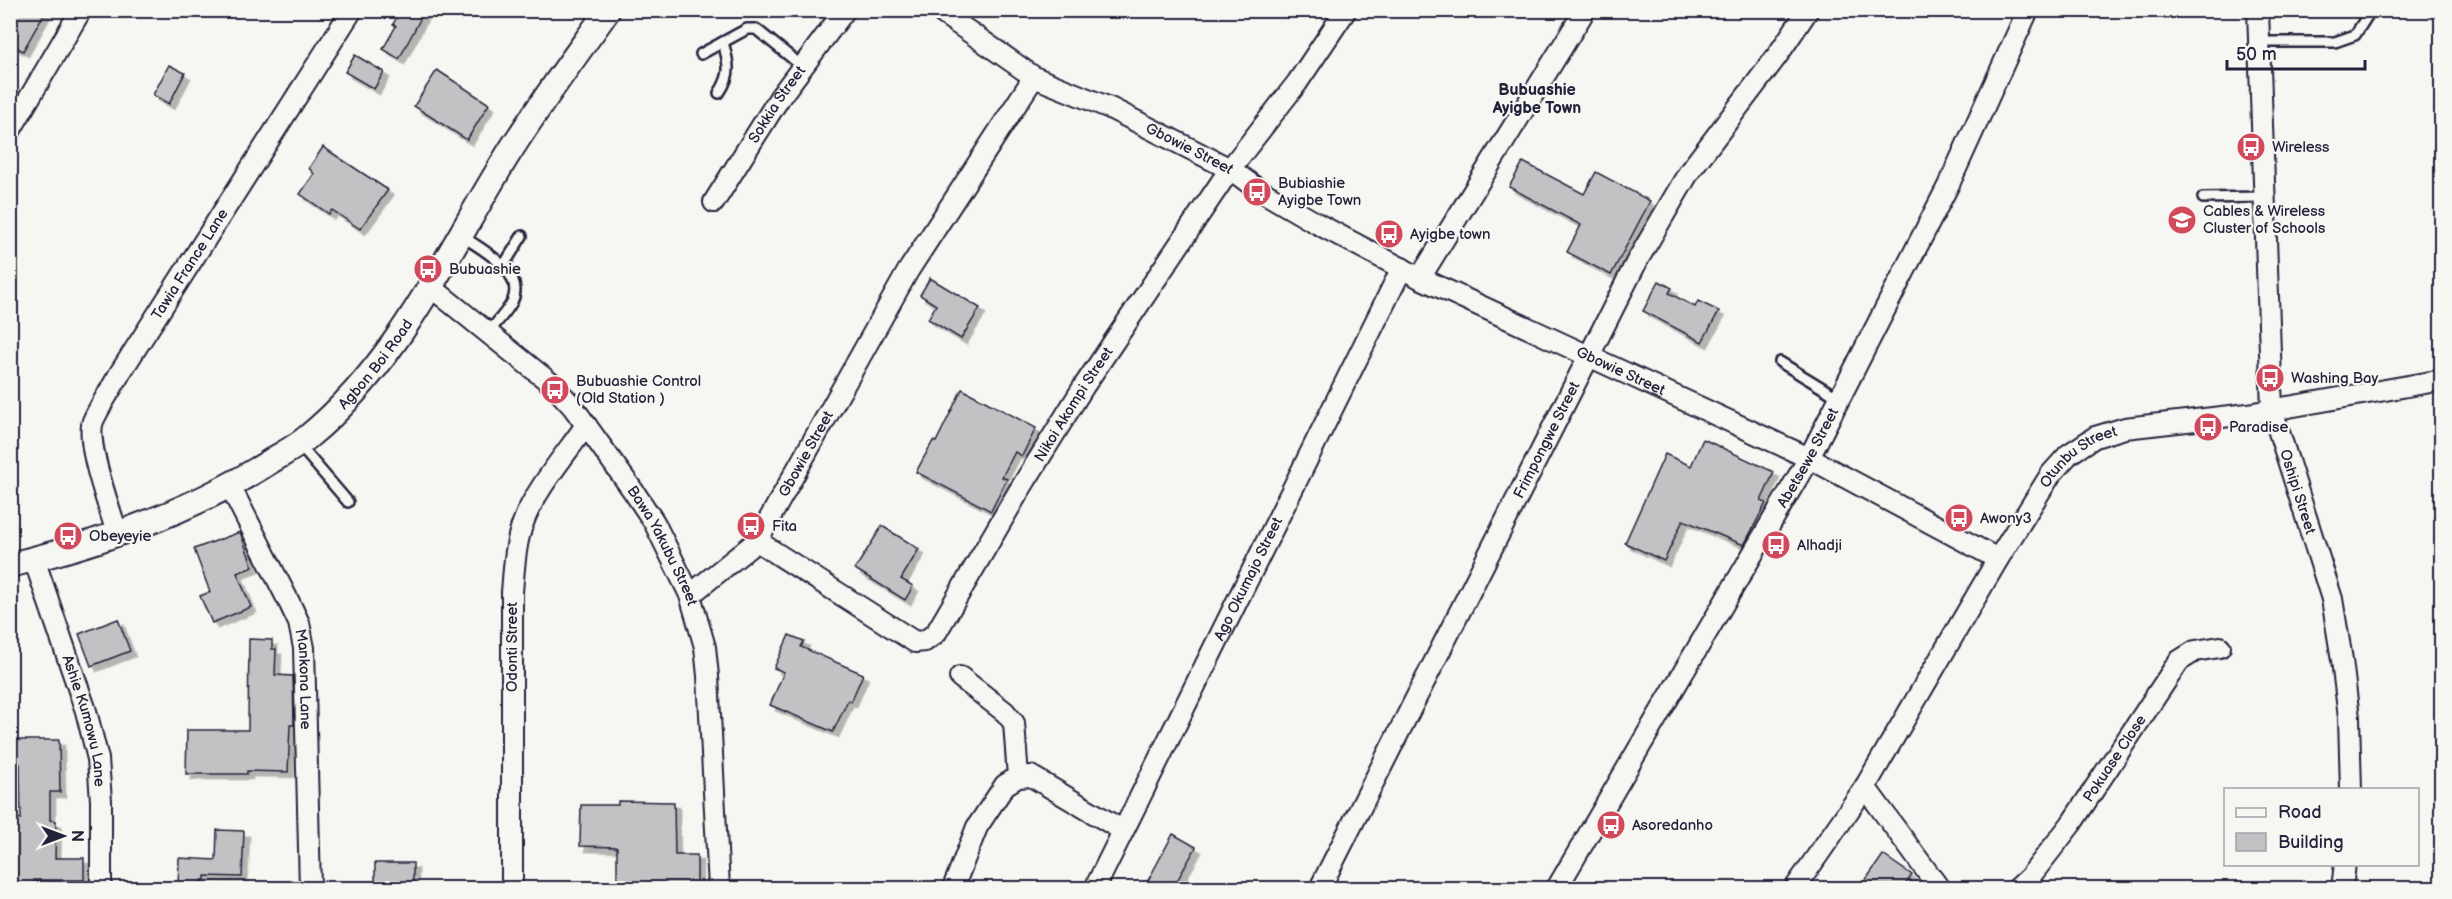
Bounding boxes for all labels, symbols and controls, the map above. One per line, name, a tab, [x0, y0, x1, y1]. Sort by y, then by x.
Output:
scale bar	[2227, 33, 2365, 71]
text: 50 m	[2236, 44, 2277, 65]
street label: Sokkia Street	[744, 62, 810, 147]
district label: Bubuashie Ayigbe Town	[1492, 81, 1581, 118]
street label: Gbowie Street	[1143, 118, 1238, 178]
bus stop icon: Wireless	[2235, 131, 2267, 163]
place label: Wireless	[2272, 138, 2330, 157]
place label: Bubiashie Ayigbe Town	[1278, 174, 1361, 210]
bus stop icon: Bubiashie Ayigbe Town	[1241, 176, 1273, 208]
place label: Cables & Wireless Cluster of Schools	[2203, 202, 2326, 238]
school or university icon: Cables & Wireless Cluster of Schools	[2166, 204, 2198, 236]
street label: Tawia France Lane	[147, 205, 232, 323]
bus stop icon: Ayigbe town	[1373, 218, 1405, 250]
place label: Ayigbe town	[1410, 225, 1490, 244]
bus stop icon: Bubuashie	[412, 253, 444, 285]
place label: Bubuashie	[449, 260, 521, 279]
street label: Agbon Boi Road	[334, 315, 417, 413]
street label: Gbowie Street	[1573, 342, 1669, 400]
street label: Nikoi Akompi Street	[1030, 343, 1117, 465]
bus stop icon: Washing Bay	[2254, 362, 2286, 394]
place label: Washing Bay	[2291, 369, 2378, 388]
place label: Bubuashie Control (Old Station )	[576, 372, 701, 408]
bus stop icon: Bubuashie Control (Old Station )	[539, 374, 571, 406]
street label: Frimpongwe Street	[1509, 378, 1584, 502]
street label: Abetsewe Street	[1772, 404, 1843, 511]
street label: Gbowie Street	[774, 407, 838, 500]
bus stop icon: Paradise	[2192, 411, 2224, 443]
place label: Paradise	[2229, 418, 2288, 437]
street label: Otunbu Street	[2035, 421, 2119, 491]
street label: Oshipi Street	[2276, 447, 2320, 537]
street label: Bawa Yakubu Street	[623, 482, 702, 608]
bus stop icon: Awony3	[1943, 502, 1975, 534]
place label: Awony3	[1980, 509, 2032, 528]
bus stop icon: Fita	[735, 510, 767, 542]
street label: Ago Okumajo Street	[1210, 514, 1287, 644]
place label: Fita	[772, 517, 797, 536]
bus stop icon: Obeyeyie	[52, 520, 84, 552]
place label: Obeyeyie	[89, 527, 152, 546]
bus stop icon: Alhadji	[1760, 529, 1792, 561]
place label: Alhadji	[1797, 536, 1842, 555]
street label: Odonti Street	[503, 602, 522, 692]
street label: Mankona Lane	[291, 627, 316, 730]
street label: Ashie Kumowu Lane	[58, 652, 109, 788]
street label: Pokuase Close	[2079, 711, 2150, 806]
legend	[2224, 788, 2419, 866]
text: Road	[2278, 802, 2322, 823]
north arrow	[33, 806, 93, 866]
bus stop icon: Asoredanho	[1595, 809, 1627, 841]
place label: Asoredanho	[1632, 816, 1713, 835]
text: N	[67, 830, 86, 842]
text: Building	[2278, 832, 2344, 853]

